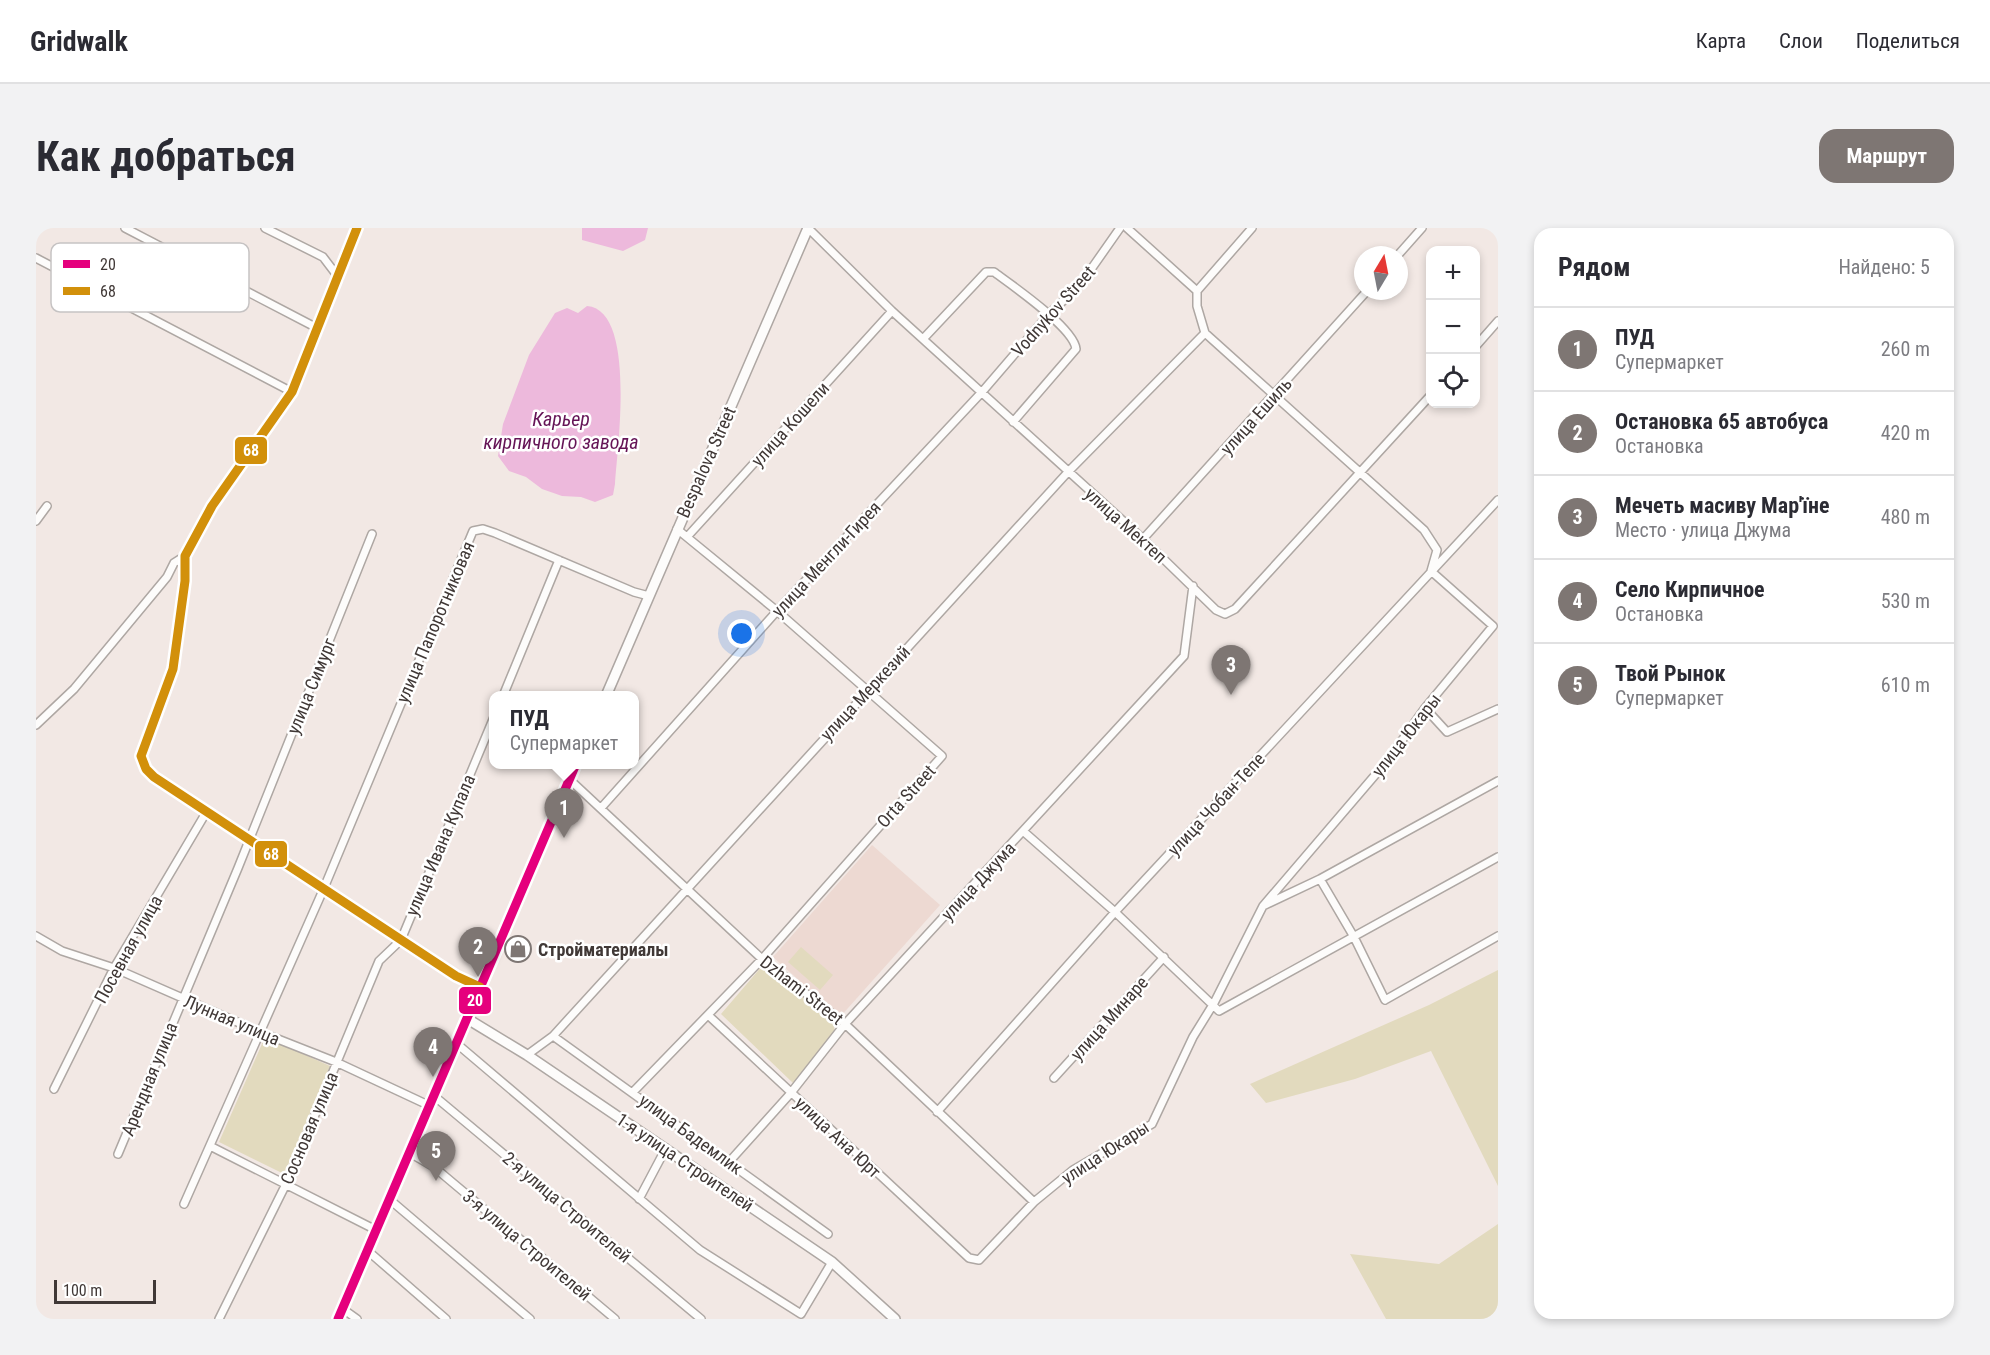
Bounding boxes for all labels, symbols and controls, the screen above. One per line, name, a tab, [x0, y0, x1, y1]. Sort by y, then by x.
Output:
text: Gridwalk	[30, 25, 128, 58]
text: Карта	[1696, 29, 1746, 53]
text: Слои	[1779, 29, 1823, 53]
text: Поделиться	[1856, 29, 1960, 53]
button: Маршрут	[1819, 129, 1954, 183]
text: Как добраться	[36, 132, 296, 181]
legend	[51, 243, 249, 312]
north arrow	[1354, 246, 1408, 300]
map controls	[1426, 246, 1480, 408]
button: +	[1426, 246, 1480, 300]
text: Рядом	[1558, 252, 1630, 282]
text: 20	[100, 255, 116, 274]
text: Найдено: 5	[1838, 255, 1930, 279]
street label: Vodnykov Street	[1007, 261, 1099, 361]
text: 68	[100, 282, 116, 301]
button: −	[1426, 300, 1480, 354]
text: ПУД	[1615, 325, 1654, 350]
text: 1	[1572, 337, 1583, 361]
text: 260 m	[1881, 337, 1930, 361]
text: Супермаркет	[1615, 350, 1724, 374]
button: locate	[1426, 354, 1480, 408]
street label: улица Ешиль	[1216, 373, 1296, 459]
street label: улица Кошели	[747, 378, 833, 470]
street label: Bespalova Street	[672, 403, 740, 521]
water label: Карьер кирпичного завода	[483, 407, 639, 454]
text: Остановка 65 автобуса	[1615, 409, 1828, 434]
text: 2	[1572, 421, 1583, 445]
text: 420 m	[1881, 421, 1930, 445]
text: Остановка	[1615, 434, 1704, 458]
line badge: 68	[234, 436, 268, 465]
text: 68	[243, 441, 259, 460]
street label: улица Мектеп	[1081, 483, 1171, 567]
text: Мечеть масиву Мар'їне	[1615, 493, 1830, 518]
street label: улица Менгли-Гирея	[767, 497, 885, 621]
text: 3	[1572, 505, 1583, 529]
text: 480 m	[1881, 505, 1930, 529]
text: Место · улица Джума	[1615, 518, 1791, 542]
street label: улица Папоротниковая	[391, 538, 479, 706]
text: Село Кирпичное	[1615, 577, 1765, 602]
text: 4	[1572, 589, 1583, 613]
text: 530 m	[1881, 589, 1930, 613]
text: Остановка	[1615, 602, 1704, 626]
your location	[727, 619, 756, 648]
street label: улица Симург	[282, 635, 340, 737]
street label: улица Меркезий	[816, 641, 914, 745]
pin: 3	[1212, 646, 1250, 695]
text: Твой Рынок	[1615, 661, 1725, 686]
text: 5	[1572, 673, 1583, 697]
text: 610 m	[1881, 673, 1930, 697]
text: Супермаркет	[1615, 686, 1724, 710]
street label: улица Юкары	[1367, 689, 1445, 781]
popup	[489, 691, 639, 769]
text: ПУД	[510, 706, 549, 731]
text: Супермаркет	[510, 731, 618, 755]
street label: улица Чобан-Тепе	[1163, 748, 1269, 860]
street label: Orta Street	[872, 760, 940, 832]
street label: улица Ивана Купала	[401, 771, 479, 919]
pin: 1	[544, 788, 584, 838]
street label: улица Джума	[936, 838, 1020, 924]
line badge: 68	[254, 840, 288, 868]
text: 68	[263, 845, 279, 864]
street label: Посевная улица	[90, 891, 166, 1007]
pin: 2	[458, 928, 498, 977]
shop icon: Стройматериалы	[503, 934, 533, 964]
place label: Стройматериалы	[538, 939, 668, 960]
street label: Dzhami Street	[756, 951, 848, 1029]
street label: улица Минаре	[1066, 972, 1152, 1064]
line badge: 20	[458, 986, 492, 1015]
street label: Лунная улица	[181, 990, 283, 1050]
text: 20	[467, 991, 483, 1010]
street label: Арендная улица	[117, 1019, 181, 1139]
pin: 4	[414, 1028, 452, 1077]
street label: Сосновая улица	[276, 1069, 342, 1187]
street label: улица Бадемлик	[635, 1089, 747, 1179]
street label: улица Ана Юрт	[791, 1092, 885, 1182]
street label: 1-я улица Строителей	[612, 1108, 758, 1216]
street label: улица Юкары	[1057, 1116, 1153, 1188]
pin: 5	[416, 1132, 456, 1181]
street label: 2-я улица Строителей	[499, 1147, 635, 1267]
street label: 3-я улица Строителей	[459, 1185, 595, 1305]
scale bar	[54, 1277, 156, 1304]
text: 100 m	[63, 1281, 102, 1300]

